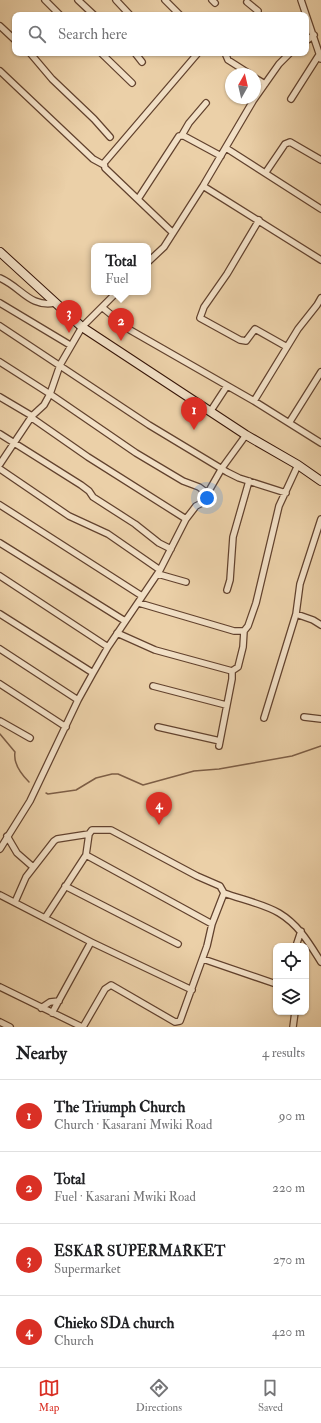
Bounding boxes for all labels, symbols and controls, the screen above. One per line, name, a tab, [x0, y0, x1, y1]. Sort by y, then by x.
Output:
search box	[12, 12, 309, 56]
icon: search	[26, 23, 48, 45]
text: Search here	[58, 25, 127, 44]
north arrow	[225, 68, 261, 104]
popup	[91, 243, 151, 295]
text: Total	[105, 252, 137, 271]
text: Fuel	[105, 271, 129, 287]
pin: 3	[56, 300, 82, 333]
pin: 2	[108, 308, 134, 341]
pin: 1	[181, 397, 207, 430]
your location	[197, 488, 217, 508]
pin: 4	[146, 792, 172, 825]
map controls	[273, 943, 309, 1015]
button: locate	[273, 943, 309, 979]
button: layers	[273, 979, 309, 1015]
text: Nearby	[16, 1043, 67, 1064]
text: 4 results	[262, 1045, 305, 1061]
text: The Triumph Church	[54, 1098, 185, 1117]
text: 1	[27, 1108, 31, 1124]
text: 90 m	[279, 1108, 305, 1124]
text: Church · Kasarani Mwiki Road	[54, 1117, 213, 1133]
text: Total	[54, 1170, 85, 1189]
text: 2	[26, 1180, 32, 1196]
text: 220 m	[272, 1180, 305, 1196]
text: Fuel · Kasarani Mwiki Road	[54, 1189, 196, 1205]
text: ESKAR SUPERMARKET	[54, 1242, 225, 1261]
text: 3	[27, 1252, 32, 1268]
text: 270 m	[273, 1252, 305, 1268]
text: Supermarket	[54, 1261, 121, 1277]
text: Chieko SDA church	[54, 1314, 174, 1333]
text: 4	[25, 1324, 33, 1340]
text: 420 m	[272, 1324, 305, 1340]
text: Church	[54, 1333, 94, 1349]
tab: Map	[38, 1377, 60, 1414]
tab: Directions	[136, 1377, 182, 1414]
tab: Saved	[258, 1377, 283, 1414]

